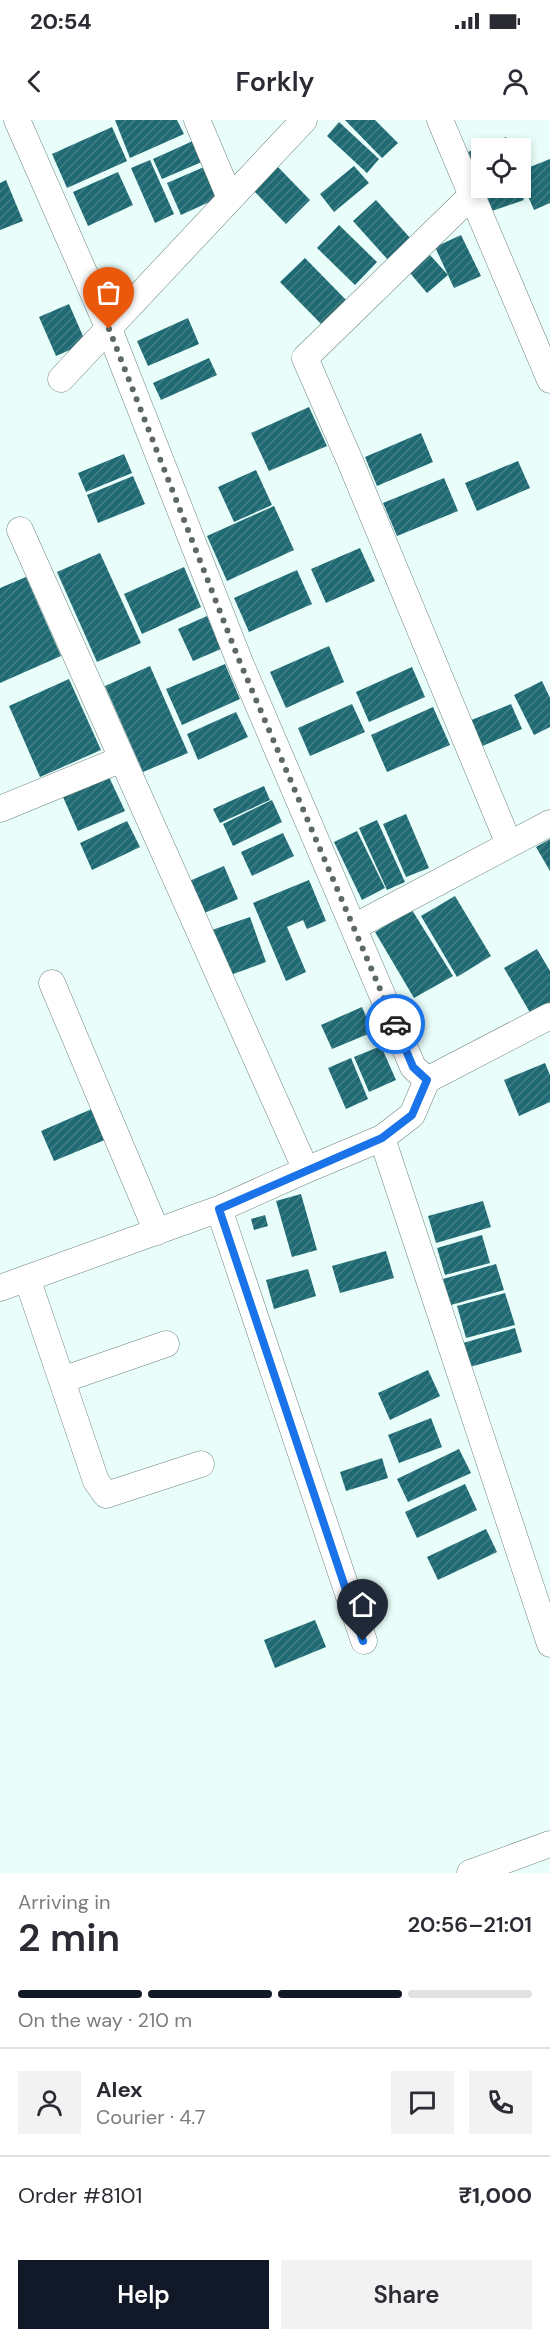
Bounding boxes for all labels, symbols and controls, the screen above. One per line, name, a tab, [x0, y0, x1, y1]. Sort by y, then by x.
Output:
text: 20:54	[30, 7, 92, 36]
text: Forkly	[235, 64, 315, 99]
icon: back	[18, 65, 51, 98]
icon: person	[499, 65, 532, 98]
map controls	[471, 138, 531, 198]
button: locate	[471, 138, 531, 198]
pin	[83, 267, 134, 329]
icon: bag	[92, 276, 125, 309]
courier	[365, 994, 425, 1054]
icon: car	[379, 1008, 412, 1041]
pin	[337, 1579, 388, 1641]
icon: home	[346, 1588, 379, 1621]
text: Arriving in	[18, 1889, 110, 1915]
text: 20:56–21:01	[408, 1910, 532, 1939]
text: 2 min	[18, 1912, 120, 1963]
text: On the way · 210 m	[18, 2007, 192, 2033]
button: person	[18, 2071, 81, 2134]
button: chat	[391, 2071, 454, 2134]
button: phone	[469, 2071, 532, 2134]
text: Alex	[96, 2075, 143, 2104]
text: Courier · 4.7	[96, 2104, 205, 2130]
text: Order #8101	[18, 2181, 142, 2210]
text: ₹1,000	[459, 2181, 532, 2210]
button: Help	[18, 2260, 269, 2329]
button: Share	[281, 2260, 532, 2329]

